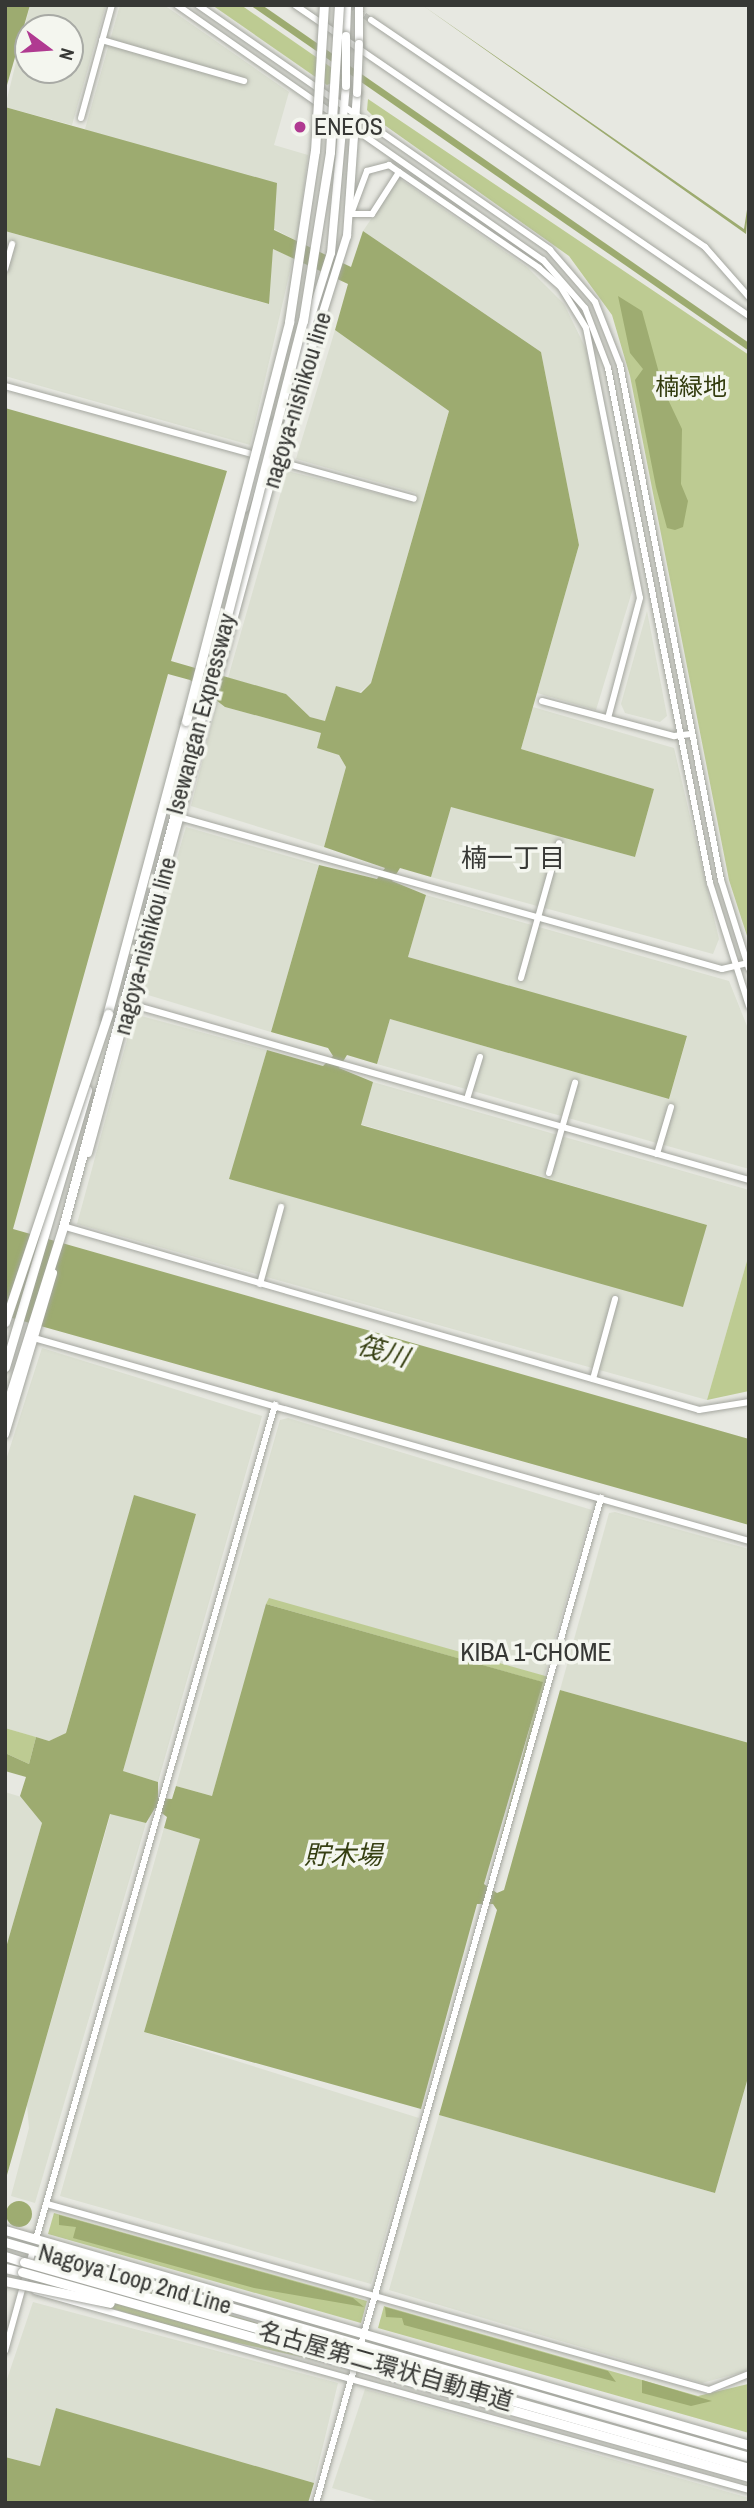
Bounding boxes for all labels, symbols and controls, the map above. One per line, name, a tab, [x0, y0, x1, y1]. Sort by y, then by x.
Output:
north arrow	[14, 14, 84, 84]
text: N	[53, 45, 81, 63]
place label: ENEOS	[314, 113, 383, 141]
marker: ENEOS	[292, 119, 308, 135]
street label: nagoya-nishikou line	[257, 308, 337, 492]
park label: 楠緑地	[655, 373, 727, 401]
street label: Isewangan Expressway	[160, 610, 242, 818]
district label: 楠一丁目	[461, 842, 565, 874]
street label: nagoya-nishikou line	[107, 854, 183, 1038]
water label: 筏川	[354, 1329, 412, 1373]
district label: KIBA 1-CHOME	[449, 1636, 623, 1668]
water label: 貯木場	[304, 1839, 382, 1871]
street label: Nagoya Loop 2nd Line	[35, 2238, 235, 2320]
street label: 名古屋第二環状自動車道	[255, 2316, 517, 2416]

